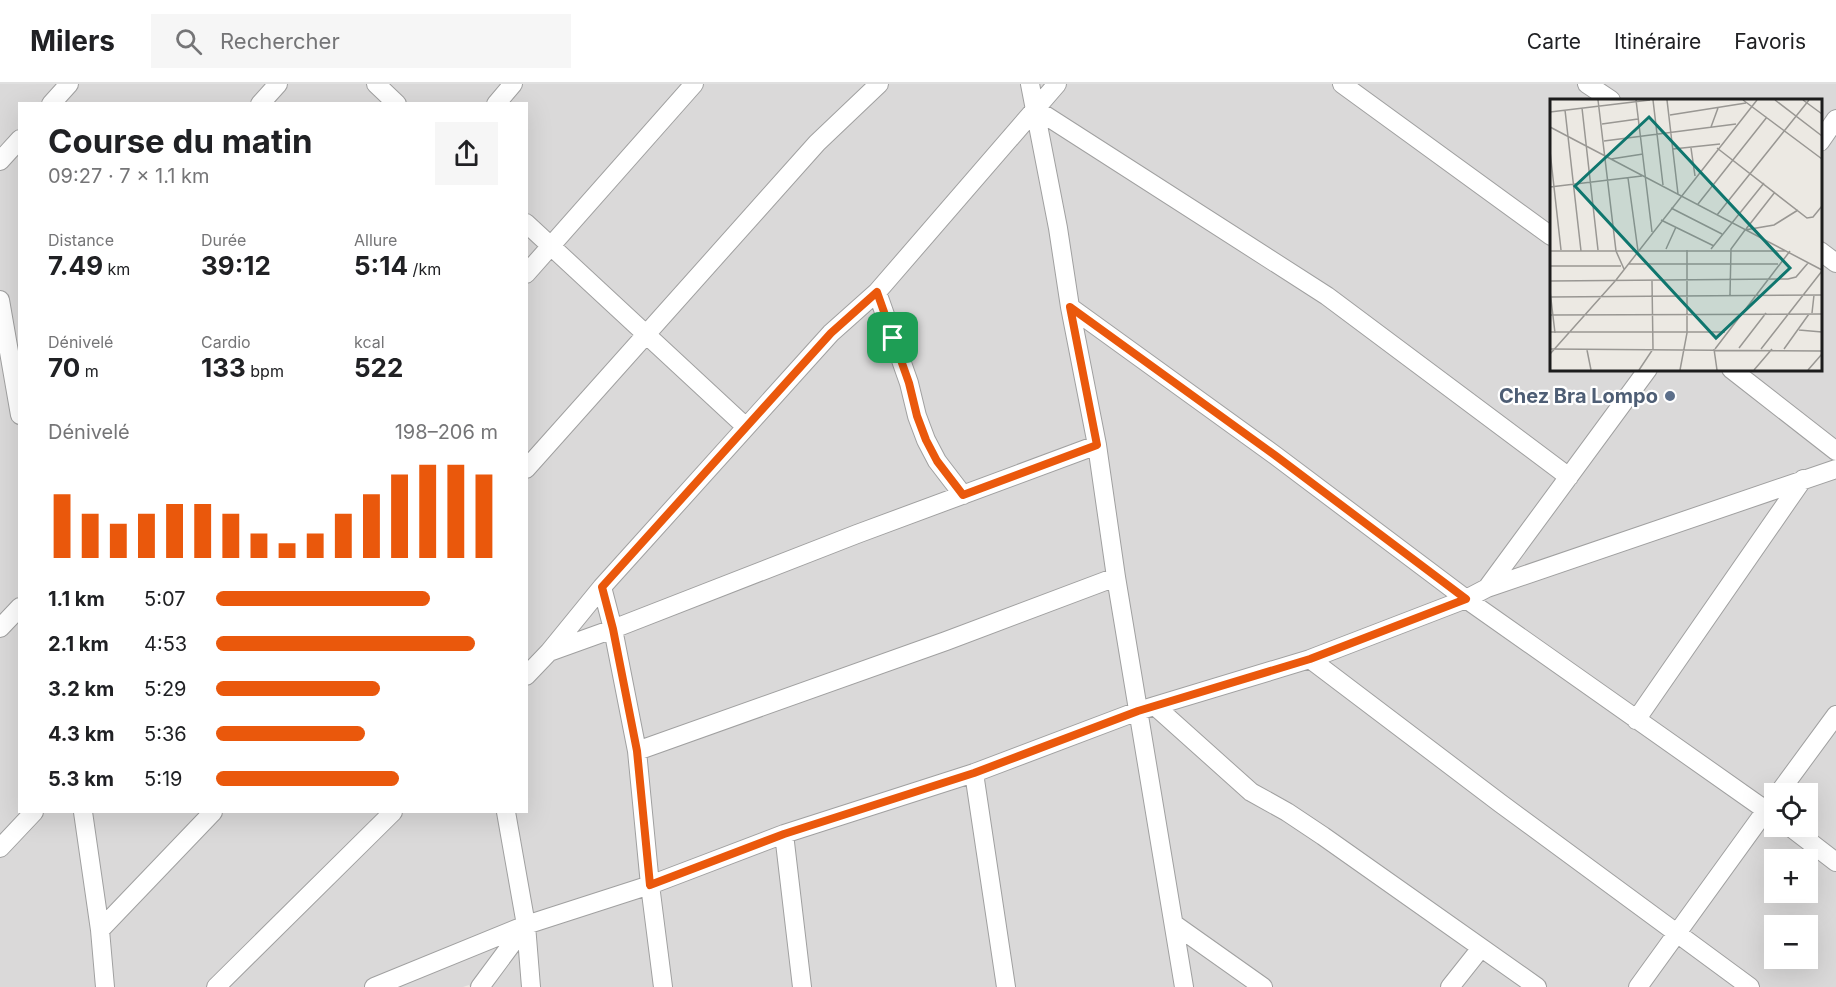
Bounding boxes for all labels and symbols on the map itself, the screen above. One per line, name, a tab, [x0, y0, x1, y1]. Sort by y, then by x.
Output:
inset map	[1550, 99, 1821, 370]
pin	[867, 312, 918, 363]
place label: Chez Bra Lompo	[1499, 384, 1658, 408]
marker: Chez Bra Lompo	[1663, 389, 1677, 403]

